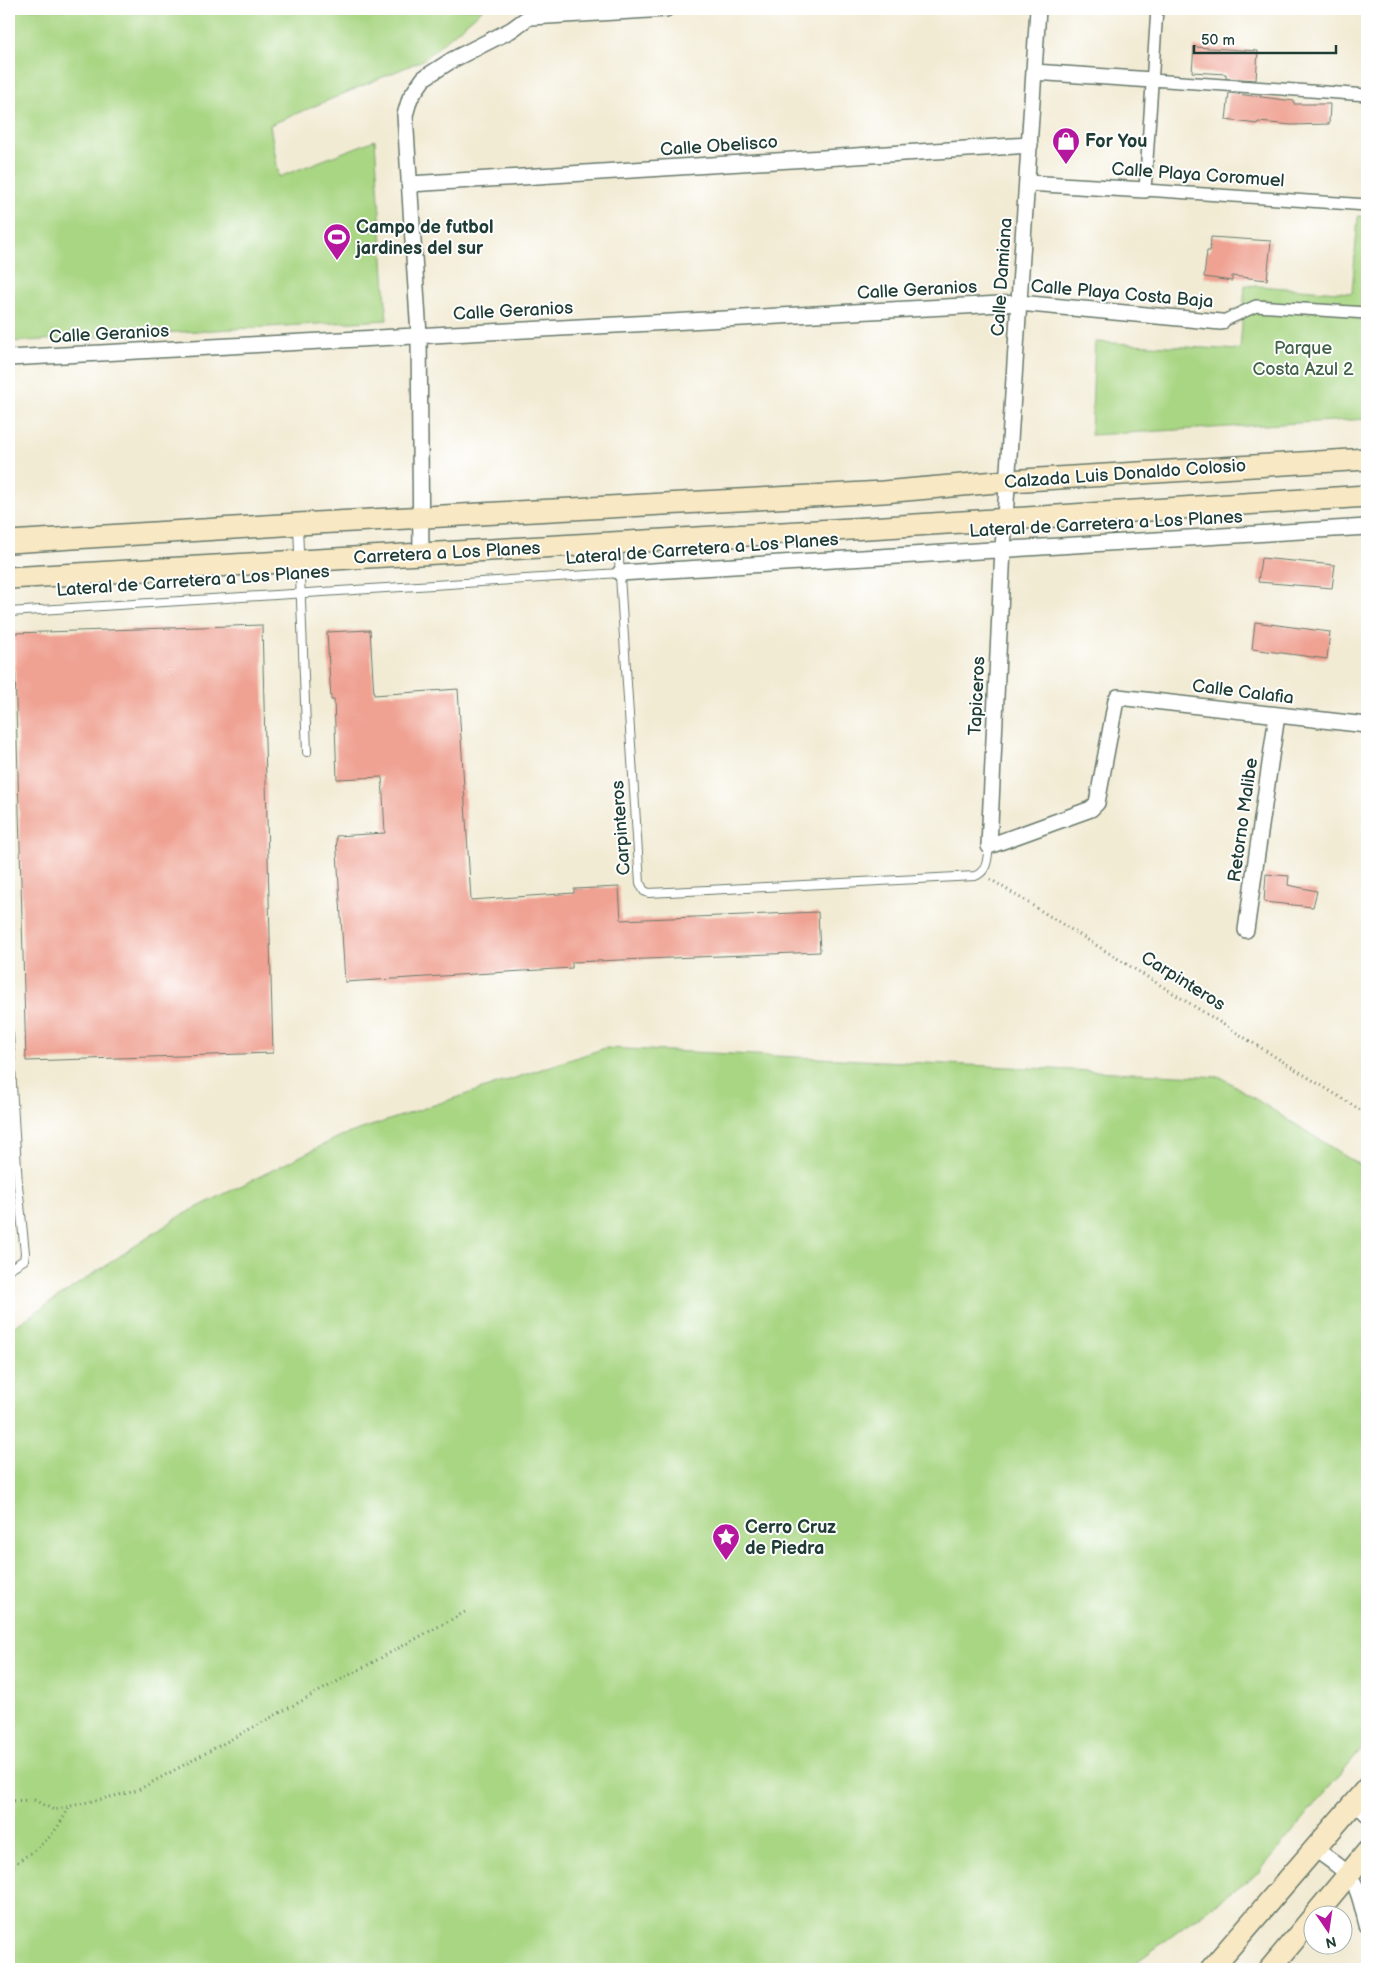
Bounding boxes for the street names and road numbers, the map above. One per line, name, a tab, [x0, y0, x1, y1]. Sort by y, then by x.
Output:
street label: Calle Obelisco	[659, 131, 779, 161]
street label: Calle Playa Coromuel	[1111, 158, 1285, 192]
street label: Calle Damiana	[987, 217, 1017, 337]
street label: Calle Geranios	[856, 276, 978, 304]
street label: Calle Playa Costa Baja	[1030, 276, 1214, 312]
street label: Calle Geranios	[452, 297, 574, 325]
street label: Calle Geranios	[48, 320, 170, 348]
street label: Calzada Luis Donaldo Colosio	[1003, 455, 1247, 493]
street label: Lateral de Carretera a Los Planes	[969, 506, 1243, 542]
street label: Lateral de Carretera a Los Planes	[565, 529, 839, 569]
street label: Carretera a Los Planes	[353, 538, 541, 568]
street label: Lateral de Carretera a Los Planes	[56, 561, 330, 601]
street label: Tapiceros	[964, 656, 990, 736]
street label: Calle Calafia	[1191, 675, 1295, 709]
street label: Retorno Malibe	[1224, 756, 1262, 883]
street label: Carpinteros	[607, 780, 635, 876]
street label: Carpinteros	[1137, 947, 1229, 1015]

